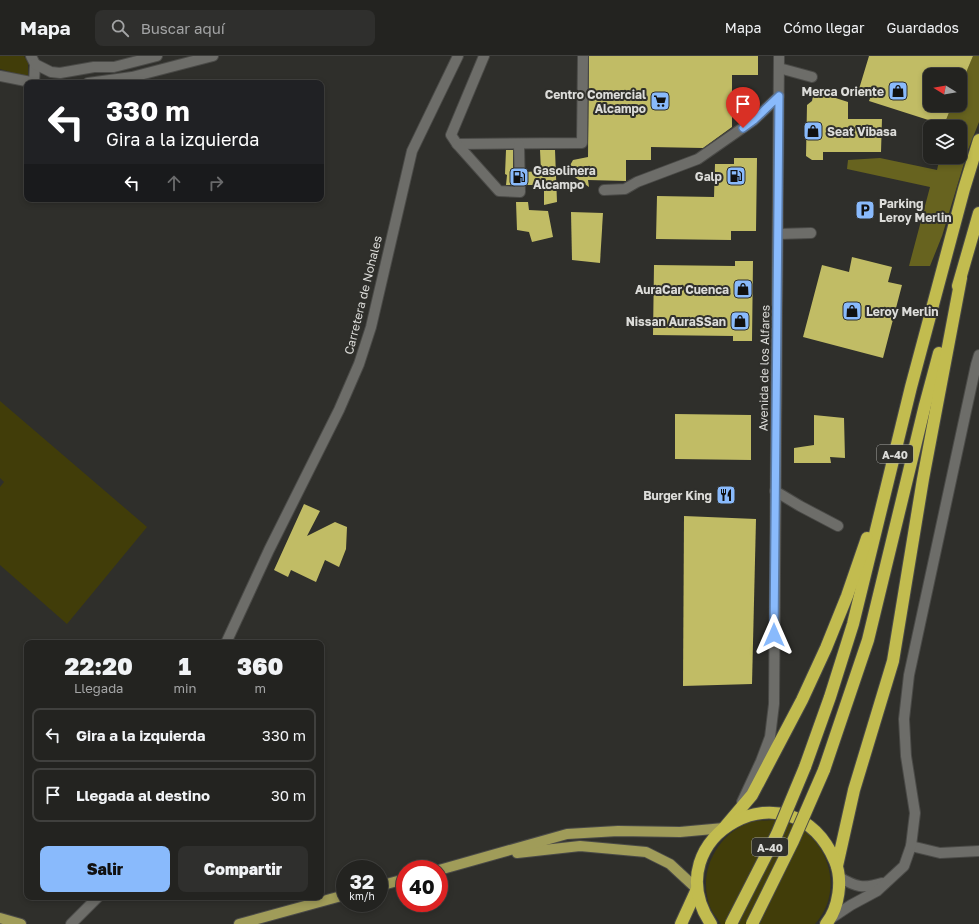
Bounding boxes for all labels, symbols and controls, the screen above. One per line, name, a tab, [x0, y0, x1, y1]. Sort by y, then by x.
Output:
search box	[95, 10, 375, 46]
text: Mapa	[20, 16, 71, 39]
icon: search	[109, 17, 131, 39]
text: Buscar aquí	[141, 19, 225, 37]
text: Mapa	[725, 19, 761, 36]
text: Cómo llegar	[783, 19, 864, 36]
text: Guardados	[886, 19, 959, 36]
north arrow	[923, 68, 967, 112]
map controls	[923, 68, 967, 164]
shop icon: Merca Oriente	[887, 80, 909, 102]
place label: Merca Oriente	[801, 84, 884, 99]
place label: Centro Comercial Alcampo	[545, 87, 646, 116]
pin	[726, 87, 760, 128]
supermarket icon: Centro Comercial Alcampo	[649, 90, 671, 112]
icon: arrive	[732, 93, 754, 115]
text: 330 m	[106, 94, 190, 127]
icon: left	[40, 96, 92, 148]
shop icon: Seat Vibasa	[802, 120, 824, 142]
button: layers	[923, 120, 967, 164]
place label: Seat Vibasa	[827, 124, 897, 139]
text: Gira a la izquierda	[106, 128, 259, 150]
place label: Gasolinera Alcampo	[533, 163, 596, 192]
fuel station icon: Galp	[725, 165, 747, 187]
fuel station icon: Gasolinera Alcampo	[508, 166, 530, 188]
place label: Galp	[695, 169, 723, 184]
icon: left	[121, 172, 143, 194]
icon: ahead	[163, 172, 185, 194]
icon: right	[205, 172, 227, 194]
place label: Parking Leroy Merlin	[879, 196, 952, 225]
parking icon: Parking Leroy Merlin	[854, 199, 876, 221]
street label: Carretera de Nohales	[341, 234, 385, 356]
shop icon: AuraCar Cuenca	[732, 278, 754, 300]
place label: AuraCar Cuenca	[635, 282, 729, 297]
shop icon: Leroy Merlin	[841, 300, 863, 322]
place label: Leroy Merlin	[866, 304, 939, 319]
street label: Avenida de los Alfares	[755, 305, 773, 431]
shop icon: Nissan AuraSSan	[729, 310, 751, 332]
place label: Nissan AuraSSan	[626, 314, 726, 329]
road number: A-40	[877, 445, 913, 463]
restaurant icon: Burger King	[715, 484, 737, 506]
place label: Burger King	[643, 488, 712, 503]
position arrow	[753, 614, 795, 656]
text: 22:20	[65, 651, 133, 680]
text: 1	[179, 651, 191, 680]
text: 360	[237, 651, 283, 680]
text: Llegada	[74, 680, 123, 696]
text: min	[173, 680, 196, 696]
text: m	[254, 680, 266, 696]
icon: left	[42, 724, 64, 746]
text: Gira a la izquierda	[76, 726, 206, 744]
text: 330 m	[262, 726, 306, 744]
icon: arrive	[42, 784, 64, 806]
text: Llegada al destino	[76, 786, 210, 804]
text: 30 m	[271, 786, 306, 804]
road number: A-40	[752, 838, 788, 856]
button: Salir	[40, 846, 170, 892]
button: Compartir	[178, 846, 308, 892]
speed limit sign: 40	[396, 860, 448, 912]
text: 32	[350, 869, 374, 893]
text: km/h	[349, 890, 375, 902]

